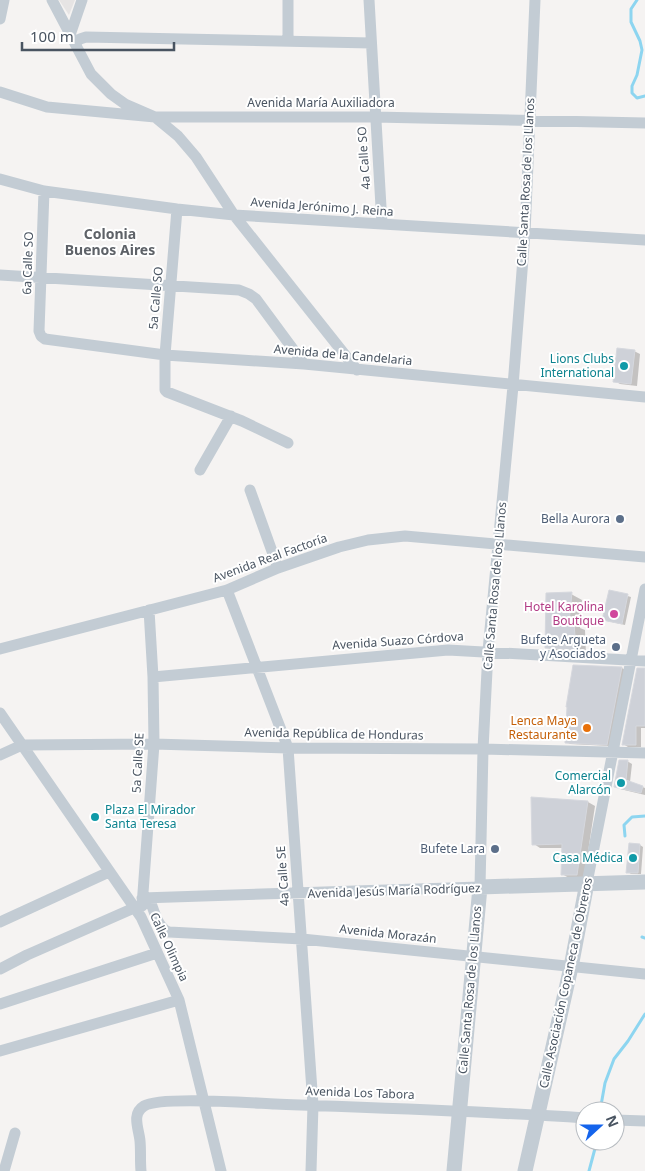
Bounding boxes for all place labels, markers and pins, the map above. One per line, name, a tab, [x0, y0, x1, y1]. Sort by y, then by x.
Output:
place label: Lions Clubs International	[540, 350, 614, 381]
marker: Lions Clubs International	[618, 360, 630, 372]
place label: Bella Aurora	[541, 510, 610, 527]
marker: Bella Aurora	[614, 513, 626, 525]
place label: Hotel Karolina Boutique	[524, 598, 604, 629]
marker: Hotel Karolina Boutique	[608, 608, 620, 620]
place label: Bufete Argueta y Asociados	[521, 631, 606, 662]
marker: Bufete Argueta y Asociados	[610, 641, 622, 653]
place label: Lenca Maya Restaurante	[509, 712, 577, 743]
marker: Lenca Maya Restaurante	[581, 722, 593, 734]
place label: Comercial Alarcón	[555, 767, 611, 798]
marker: Comercial Alarcón	[615, 777, 627, 789]
place label: Plaza El Mirador Santa Teresa	[105, 801, 196, 832]
marker: Plaza El Mirador Santa Teresa	[89, 811, 101, 823]
place label: Bufete Lara	[420, 840, 485, 857]
marker: Bufete Lara	[489, 843, 501, 855]
place label: Casa Médica	[552, 849, 623, 866]
marker: Casa Médica	[627, 852, 639, 864]

